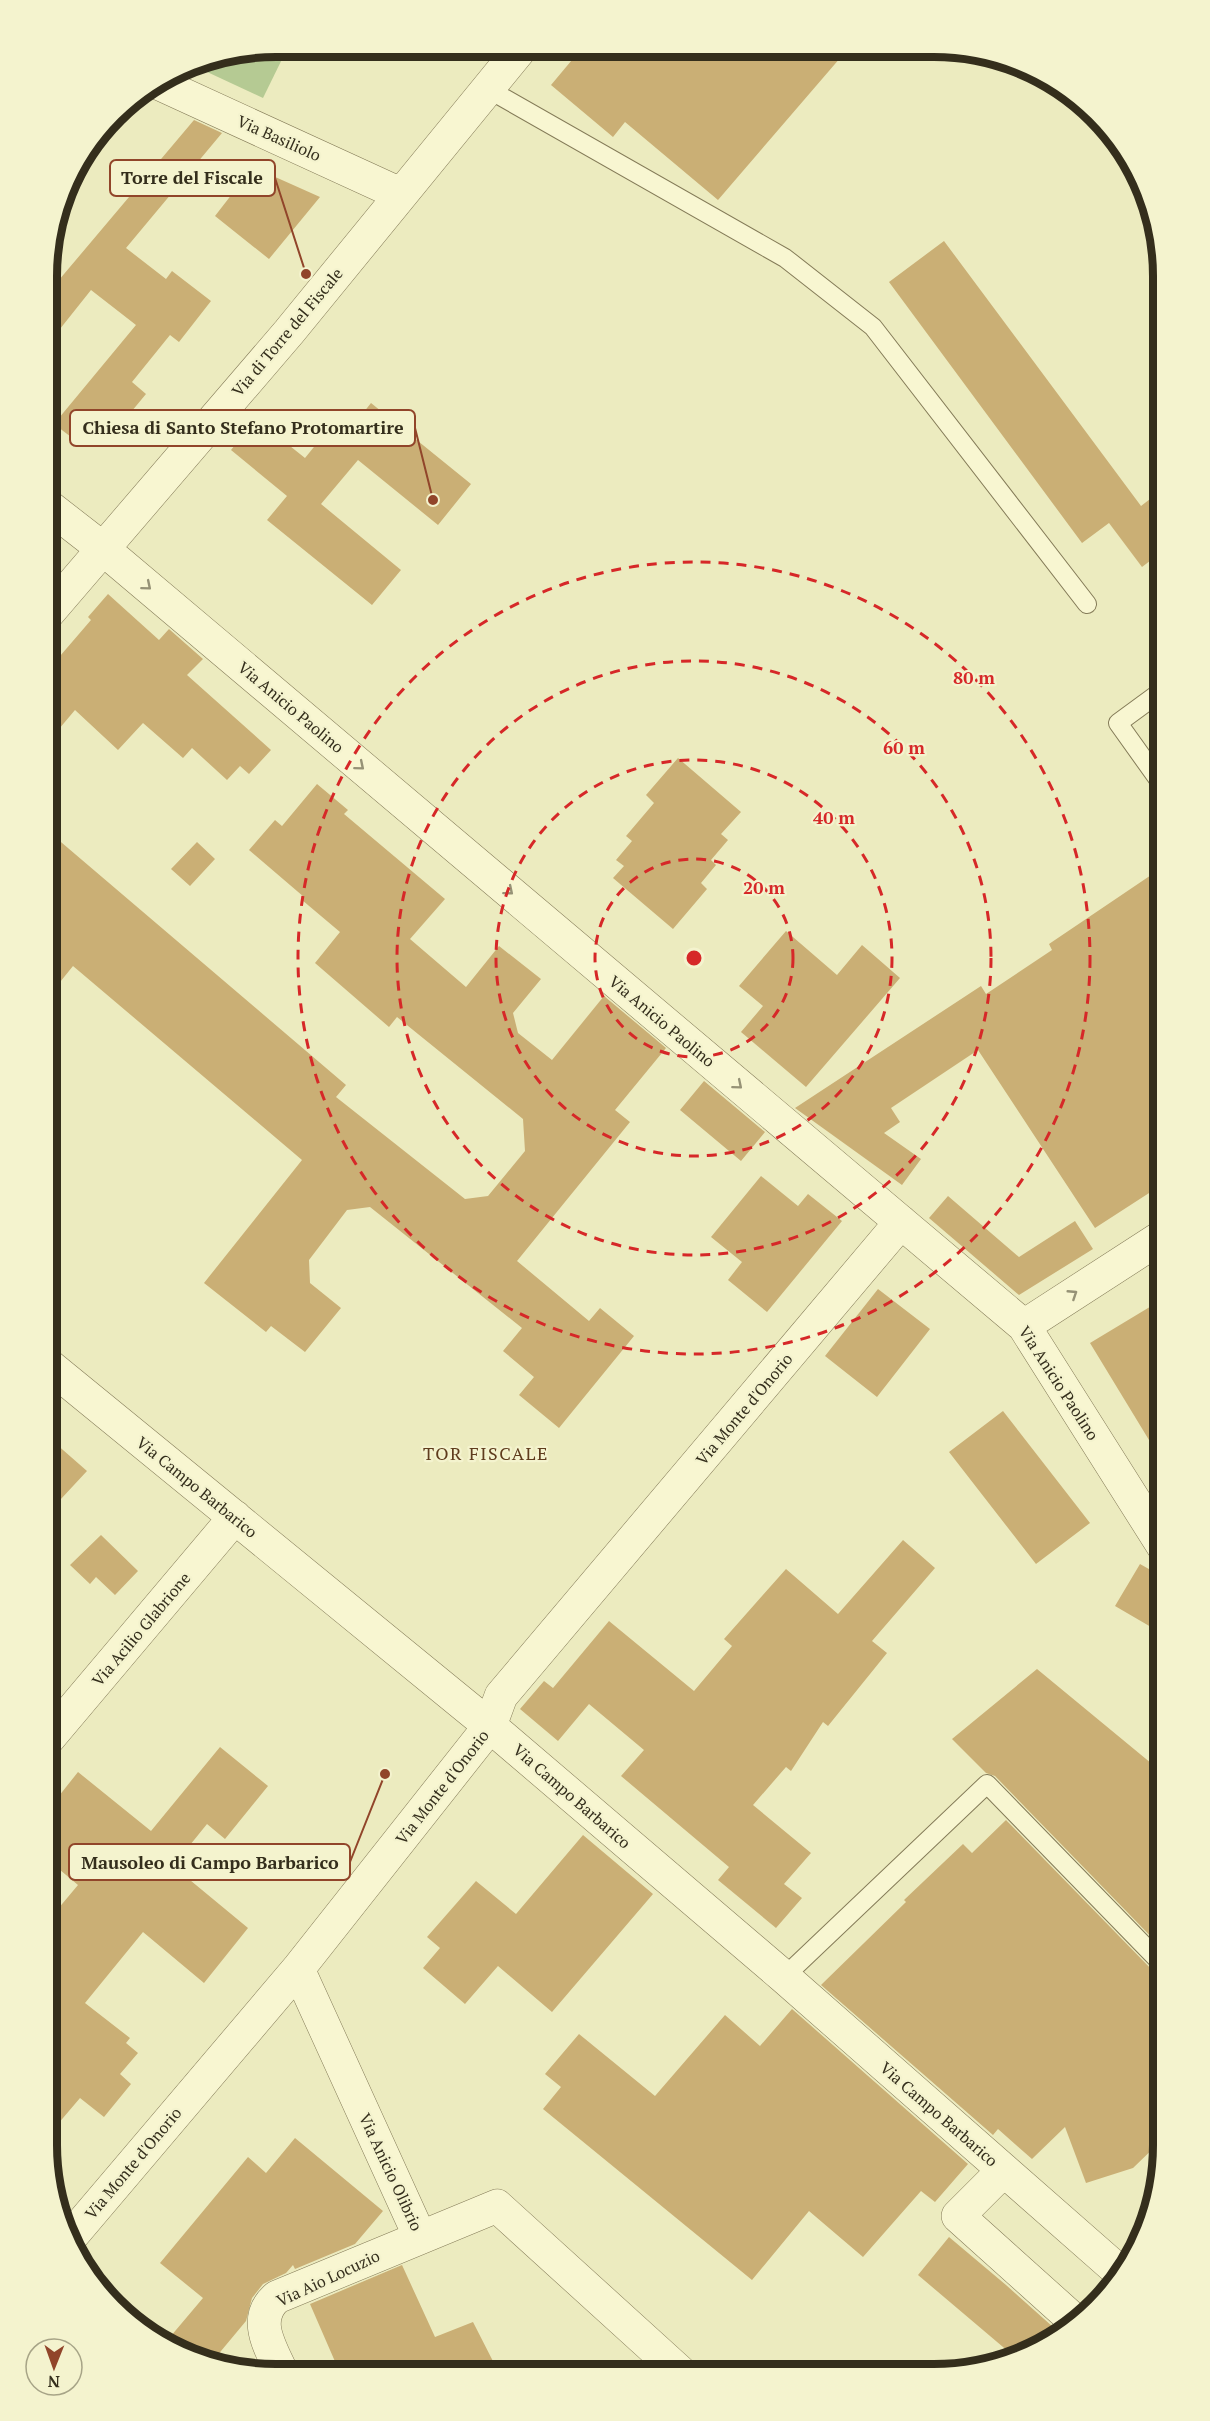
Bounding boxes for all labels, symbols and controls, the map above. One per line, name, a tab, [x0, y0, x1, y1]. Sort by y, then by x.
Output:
street label: Via Basiliolo	[234, 110, 325, 166]
callout: Torre del Fiscale	[110, 160, 275, 196]
text: Torre del Fiscale	[121, 165, 263, 189]
street label: Via di Torre del Fiscale	[227, 263, 347, 401]
callout: Chiesa di Santo Stefano Protomartire	[70, 410, 415, 446]
text: Chiesa di Santo Stefano Protomartire	[82, 415, 404, 439]
one-way arrow	[140, 578, 151, 589]
street label: Via Anicio Paolino	[233, 656, 349, 758]
text: 80 m	[953, 665, 995, 689]
text: 60 m	[883, 735, 925, 759]
one-way arrow	[353, 758, 364, 769]
text: 40 m	[813, 805, 855, 829]
text: 20 m	[743, 875, 785, 899]
one-way arrow	[502, 884, 513, 895]
centre of rings	[684, 948, 704, 968]
street label: Via Anicio Paolino	[604, 970, 720, 1072]
one-way arrow	[731, 1078, 742, 1089]
one-way arrow	[1066, 1290, 1077, 1301]
street label: Via Anicio Paolino	[1014, 1322, 1104, 1445]
street label: Via Monte d'Onorio	[691, 1348, 797, 1470]
street label: Via Campo Barbarico	[132, 1431, 262, 1543]
district label: TOR FISCALE	[423, 1441, 549, 1465]
street label: Via Acilio Glabrione	[87, 1567, 195, 1691]
street label: Via Monte d'Onorio	[390, 1725, 494, 1849]
street label: Via Campo Barbarico	[508, 1739, 636, 1853]
callout: Mausoleo di Campo Barbarico	[69, 1844, 350, 1880]
text: Mausoleo di Campo Barbarico	[81, 1850, 339, 1874]
street label: Via Campo Barbarico	[875, 2057, 1003, 2171]
street label: Via Monte d'Onorio	[80, 2102, 186, 2224]
street label: Via Anicio Olibrio	[354, 2109, 428, 2235]
street label: Via Aio Locuzio	[273, 2244, 383, 2312]
north arrow	[24, 2337, 84, 2397]
text: N	[47, 2371, 60, 2393]

